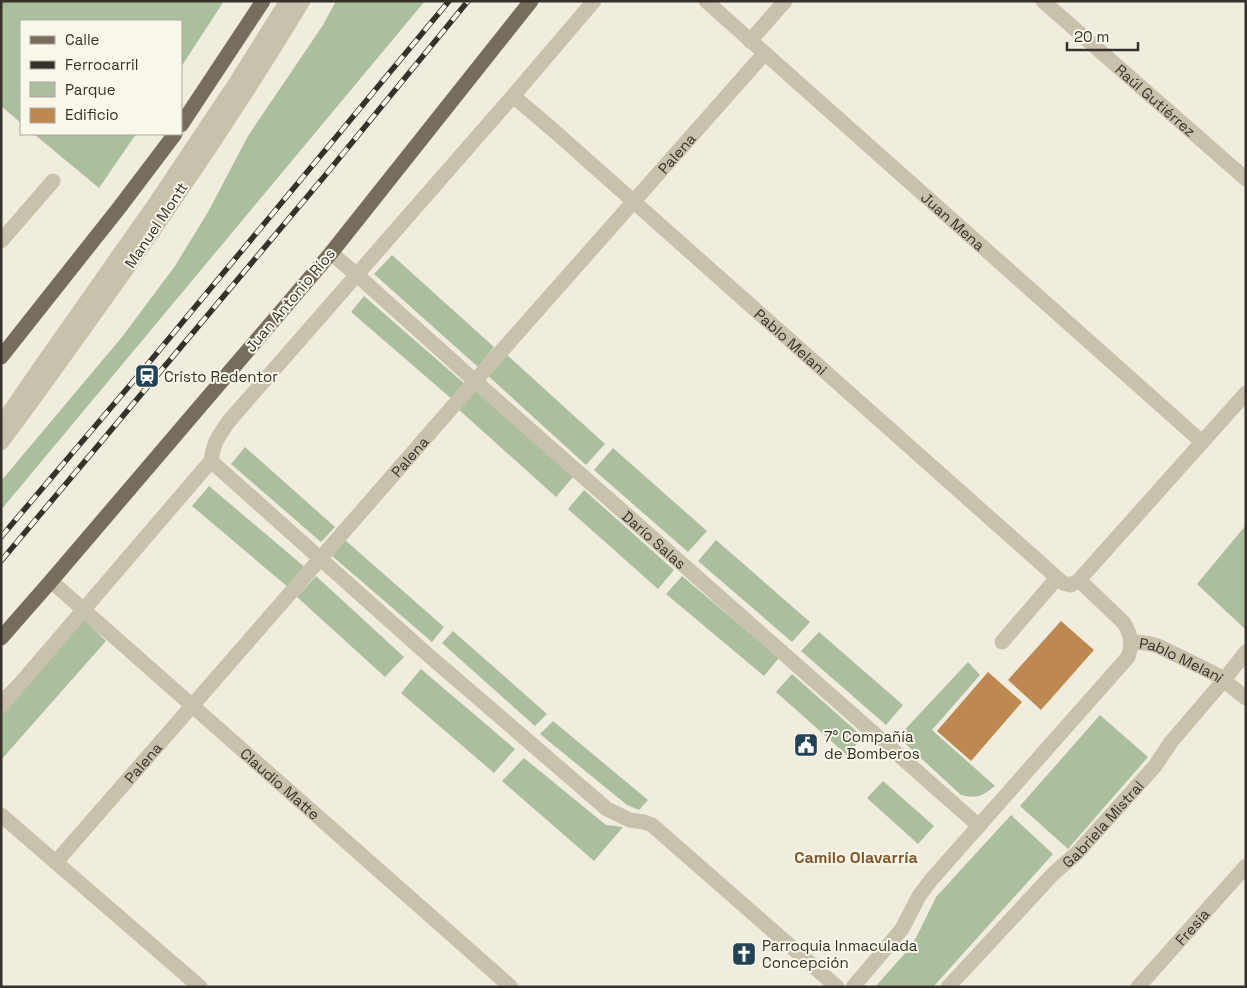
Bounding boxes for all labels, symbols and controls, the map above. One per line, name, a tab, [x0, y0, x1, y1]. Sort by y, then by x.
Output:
legend	[20, 20, 182, 135]
scale bar	[1067, 20, 1138, 52]
text: 20 m	[1074, 27, 1109, 46]
text: Calle	[65, 30, 100, 49]
text: Ferrocarril	[65, 55, 138, 74]
street label: Raúl Gutiérrez	[1112, 60, 1200, 140]
text: Parque	[65, 80, 116, 99]
text: Edificio	[65, 105, 119, 124]
street label: Palena	[653, 129, 700, 177]
street label: Manuel Montt	[120, 178, 192, 272]
street label: Juan Mena	[917, 188, 990, 255]
street label: Juan Antonio Ríos	[241, 244, 339, 356]
street label: Pablo Melani	[751, 304, 832, 379]
station icon: Cristo Redentor	[134, 363, 160, 389]
place label: Cristo Redentor	[164, 367, 278, 386]
street label: Palena	[386, 432, 433, 481]
street label: Darío Salas	[618, 506, 690, 573]
street label: Pablo Melani	[1138, 633, 1228, 686]
place label: 7° Compañía de Bomberos	[824, 727, 920, 763]
public building icon: 7° Compañía de Bomberos	[793, 732, 819, 758]
street label: Palena	[120, 738, 166, 787]
street label: Claudio Matte	[237, 743, 324, 824]
street label: Gabriela Mistral	[1058, 776, 1147, 871]
district label: Camilo Olavarría	[794, 847, 918, 868]
street label: Fresia	[1171, 904, 1213, 949]
place label: Parroquia Inmaculada Concepción	[762, 936, 918, 972]
church icon: Parroquia Inmaculada Concepción	[731, 941, 757, 967]

